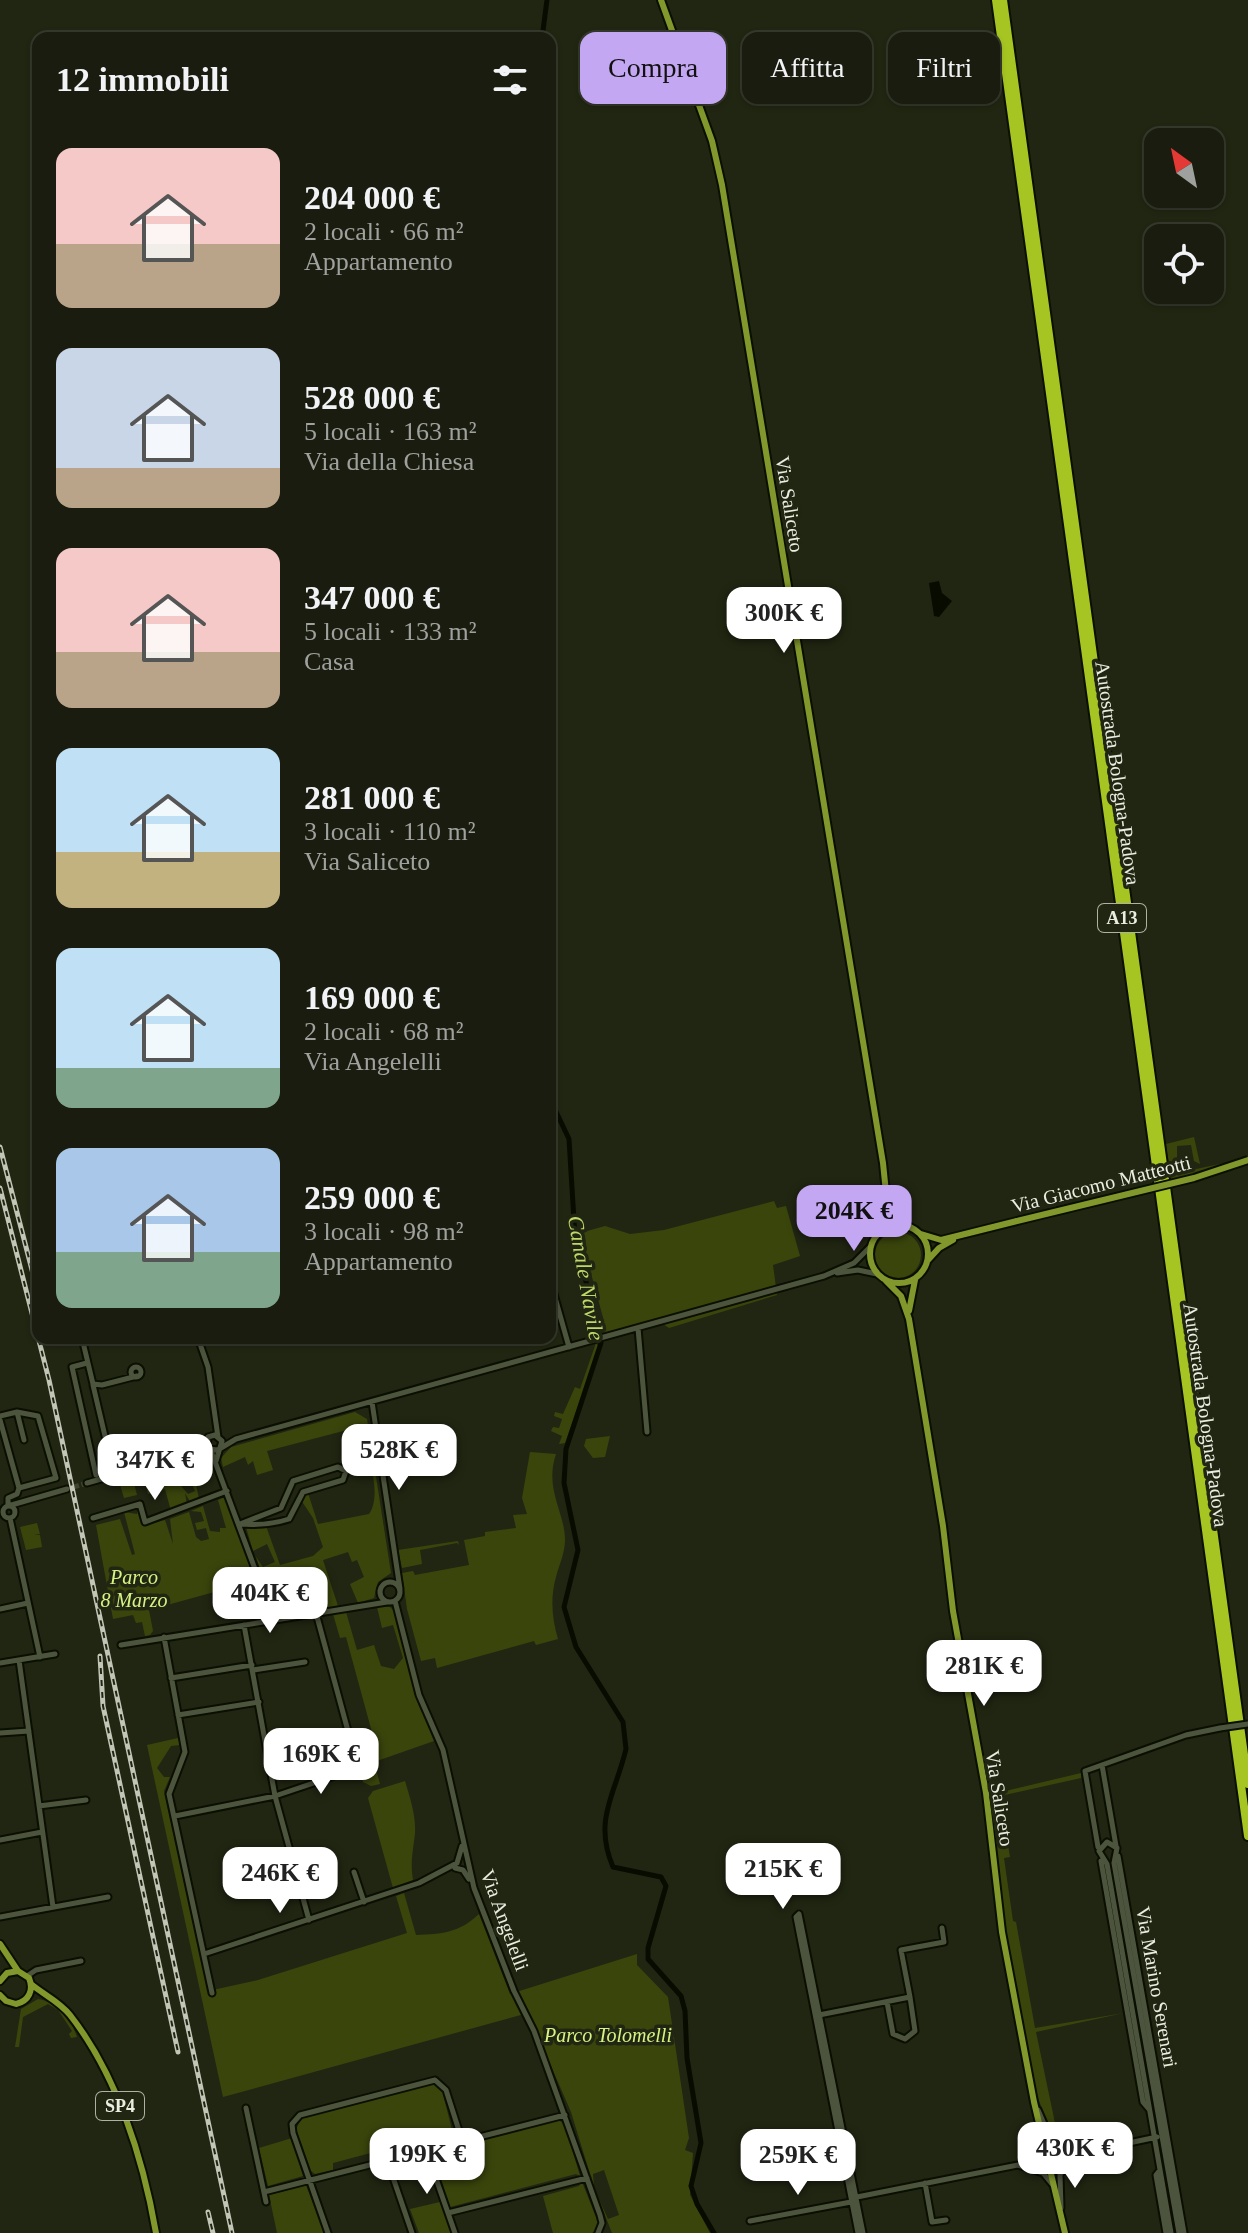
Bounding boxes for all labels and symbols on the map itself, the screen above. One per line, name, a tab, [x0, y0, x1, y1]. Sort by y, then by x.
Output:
north arrow	[1144, 128, 1224, 208]
street label: Via Saliceto	[772, 454, 808, 554]
pin: 300K €	[719, 587, 849, 655]
street label: Autostrada Bologna-Padova	[1090, 660, 1145, 887]
road number: A13	[1098, 904, 1146, 932]
street label: Via Giacomo Matteotti	[1009, 1151, 1194, 1217]
pin: 204K €	[789, 1185, 919, 1253]
water label: Canale Navile	[563, 1214, 609, 1343]
street label: Autostrada Bologna-Padova	[1178, 1302, 1233, 1529]
pin: 528K €	[334, 1424, 464, 1492]
pin: 347K €	[90, 1434, 220, 1502]
park label: Parco 8 Marzo	[100, 1566, 168, 1611]
pin: 404K €	[205, 1567, 335, 1635]
pin: 281K €	[919, 1640, 1049, 1708]
pin: 169K €	[256, 1728, 386, 1796]
street label: Via Saliceto	[982, 1748, 1018, 1848]
pin: 215K €	[718, 1843, 848, 1911]
pin: 246K €	[215, 1847, 345, 1915]
street label: Via Angelelli	[476, 1866, 534, 1974]
street label: Via Marino Serenari	[1132, 1905, 1182, 2070]
park label: Parco Tolomelli	[543, 2024, 672, 2046]
road number: SP4	[96, 2092, 144, 2120]
pin: 430K €	[1010, 2122, 1140, 2190]
pin: 199K €	[362, 2128, 492, 2196]
pin: 259K €	[733, 2129, 863, 2197]

